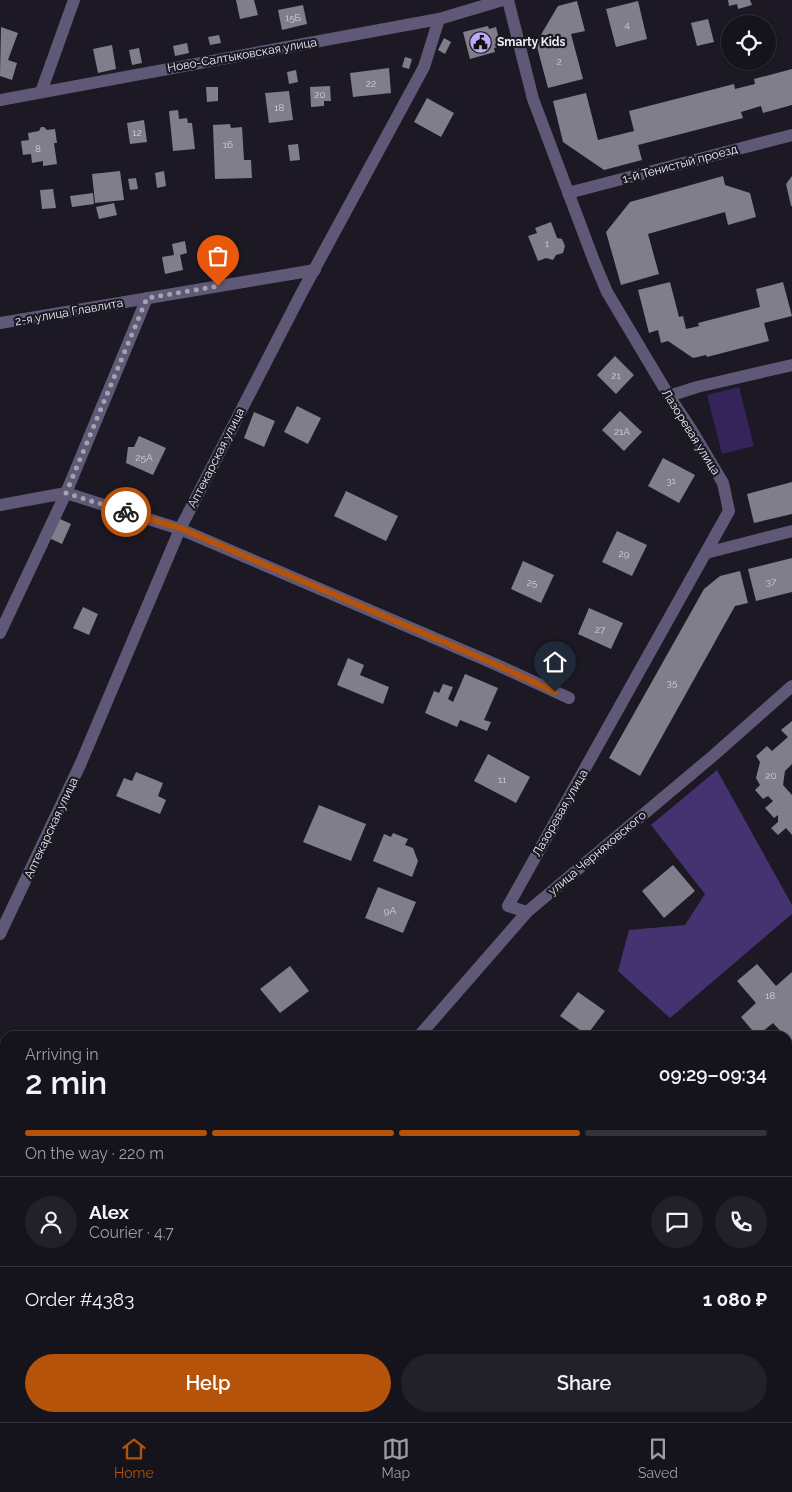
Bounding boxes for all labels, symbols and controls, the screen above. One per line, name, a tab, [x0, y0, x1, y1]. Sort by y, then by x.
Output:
house number: 15Б	[285, 12, 302, 23]
map controls	[721, 15, 776, 70]
button: locate	[721, 15, 776, 70]
house number: 4	[624, 19, 630, 30]
public building icon: Smarty Kids	[469, 30, 493, 54]
street label: Ново-Салтыковская улица	[166, 35, 318, 75]
place label: Smarty Kids	[497, 35, 566, 49]
house number: 2	[556, 56, 562, 67]
house number: 22	[366, 78, 376, 89]
house number: 20	[314, 89, 326, 100]
house number: 18	[274, 102, 284, 113]
house number: 12	[132, 127, 142, 138]
house number: 16	[223, 139, 233, 150]
street label: 1-й Тенистый проезд	[621, 142, 739, 186]
house number: 8	[35, 143, 41, 154]
pin	[197, 235, 239, 286]
house number: 1	[545, 238, 550, 249]
icon: bag	[204, 242, 232, 270]
street label: 2-я улица Главлита	[14, 296, 124, 328]
house number: 21	[611, 370, 621, 381]
street label: Лазоревая улица	[659, 387, 723, 477]
street label: Аптекарская улица	[185, 406, 247, 510]
house number: 21А	[614, 426, 630, 437]
house number: 25А	[135, 452, 153, 463]
house number: 31	[666, 475, 677, 486]
courier	[101, 487, 151, 537]
icon: bike	[112, 498, 140, 526]
house number: 29	[618, 548, 630, 559]
house number: 37	[766, 576, 777, 587]
house number: 25	[527, 577, 538, 588]
house number: 27	[595, 624, 606, 635]
pin	[534, 641, 576, 692]
icon: home	[541, 648, 569, 676]
house number: 35	[667, 677, 678, 688]
street label: Лазоревая улица	[529, 767, 591, 859]
house number: 20	[765, 770, 777, 781]
house number: 11	[498, 774, 507, 785]
street label: Аптекарская улица	[21, 775, 81, 881]
street label: улица Черняховского	[545, 808, 649, 898]
house number: 9А	[384, 905, 397, 916]
house number: 18	[765, 990, 775, 1001]
text: Arriving in	[25, 1045, 99, 1064]
text: 09:29–09:34	[659, 1063, 767, 1085]
text: 2 min	[25, 1064, 107, 1101]
text: On the way · 220 m	[25, 1144, 164, 1163]
button: person	[25, 1196, 77, 1248]
button: chat	[651, 1196, 703, 1248]
button: phone	[715, 1196, 767, 1248]
text: Alex	[89, 1201, 129, 1223]
text: Courier · 4.7	[89, 1223, 174, 1242]
text: Order #4383	[25, 1288, 134, 1310]
text: 1 080 ₽	[703, 1288, 767, 1310]
button: Help	[25, 1354, 391, 1412]
button: Share	[401, 1354, 767, 1412]
tab: Home	[114, 1435, 154, 1481]
tab: Map	[382, 1435, 410, 1481]
tab: Saved	[638, 1435, 678, 1481]

